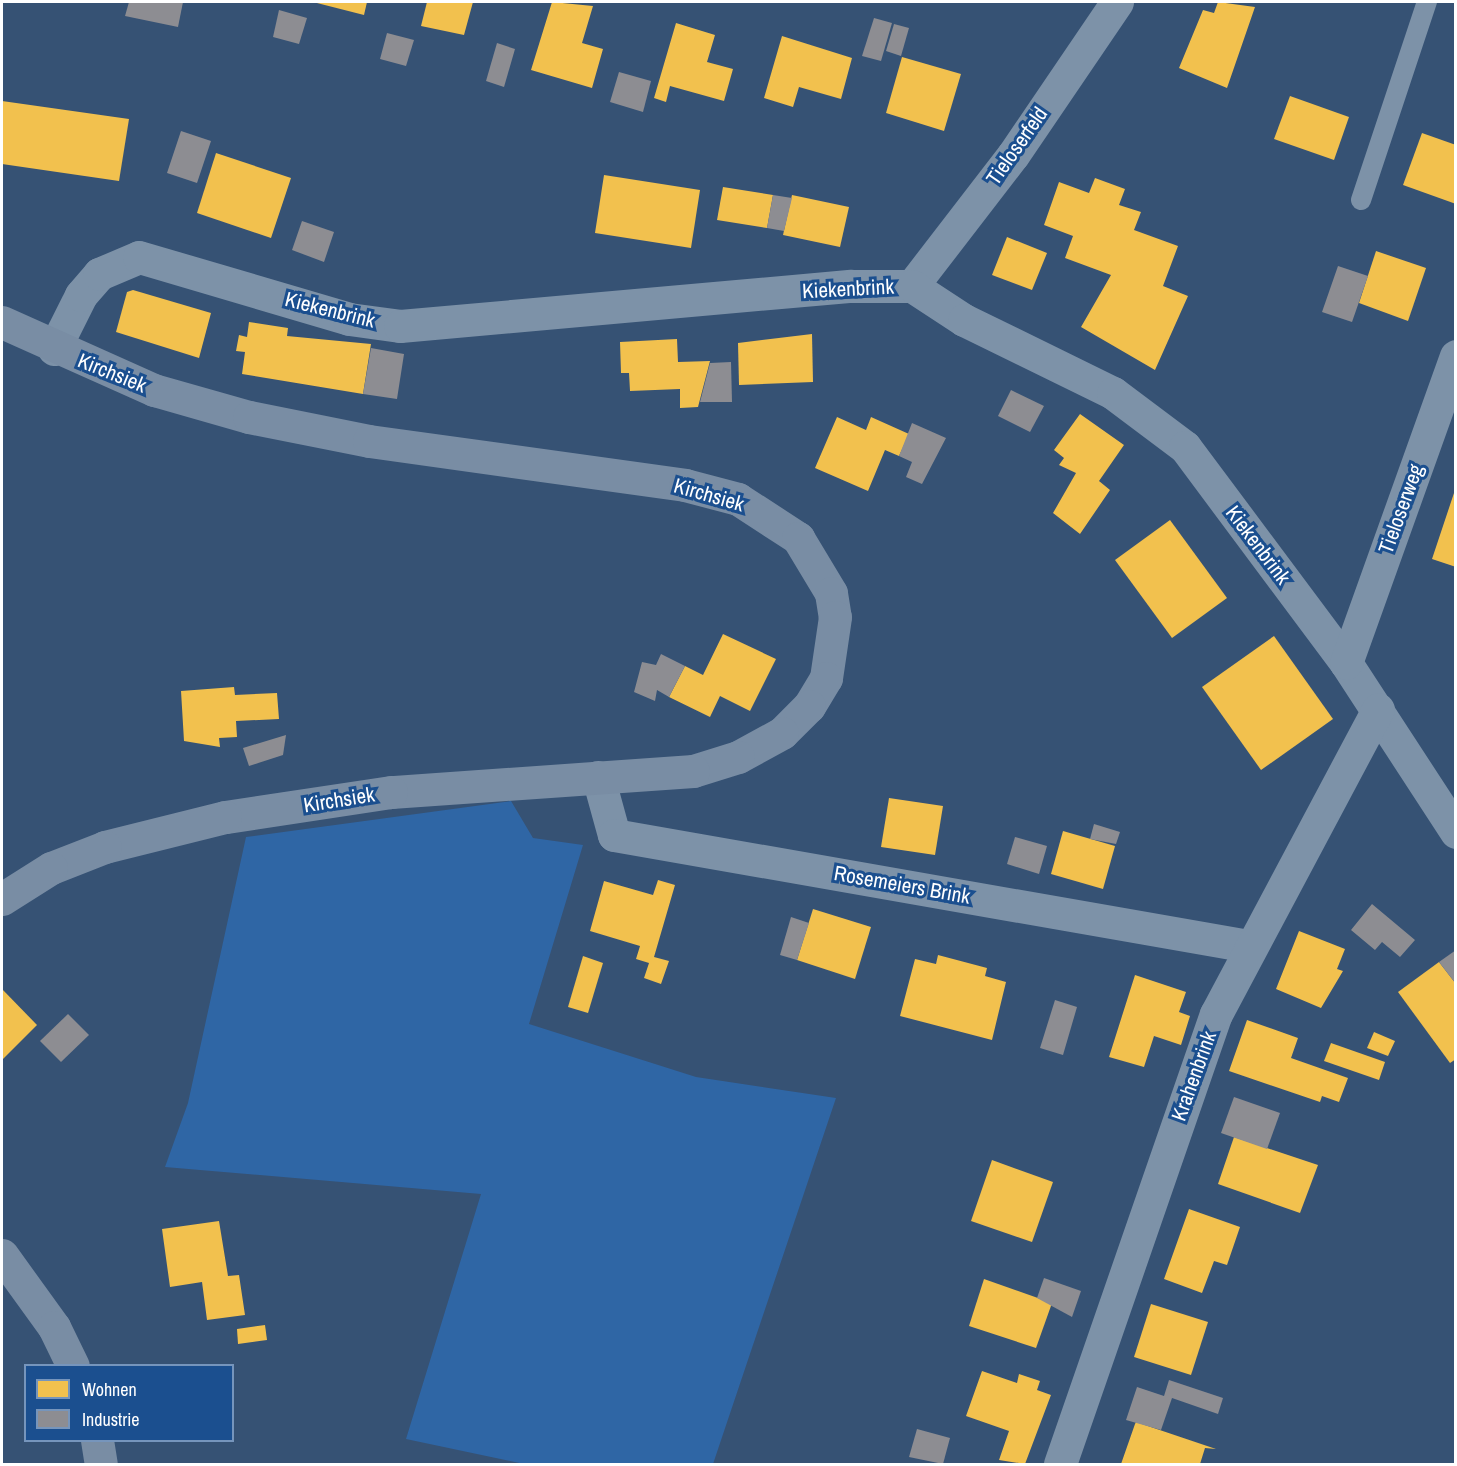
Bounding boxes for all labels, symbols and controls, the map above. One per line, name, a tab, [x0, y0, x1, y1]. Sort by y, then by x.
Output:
street label: Tieloserfeld	[981, 102, 1053, 190]
street label: Kiekenbrink	[801, 274, 895, 304]
street label: Kiekenbrink	[282, 287, 378, 333]
street label: Kirchsiek	[74, 348, 150, 398]
street label: Tieloserweg	[1373, 461, 1429, 557]
street label: Kirchsiek	[671, 473, 747, 517]
street label: Kiekenbrink	[1220, 501, 1296, 589]
street label: Kirchsiek	[302, 782, 376, 818]
street label: Rosemeiers Brink	[832, 861, 972, 909]
street label: Krahenbrink	[1166, 1028, 1222, 1124]
legend	[24, 1364, 234, 1442]
text: Wohnen	[82, 1377, 137, 1402]
text: Industrie	[82, 1407, 139, 1432]

